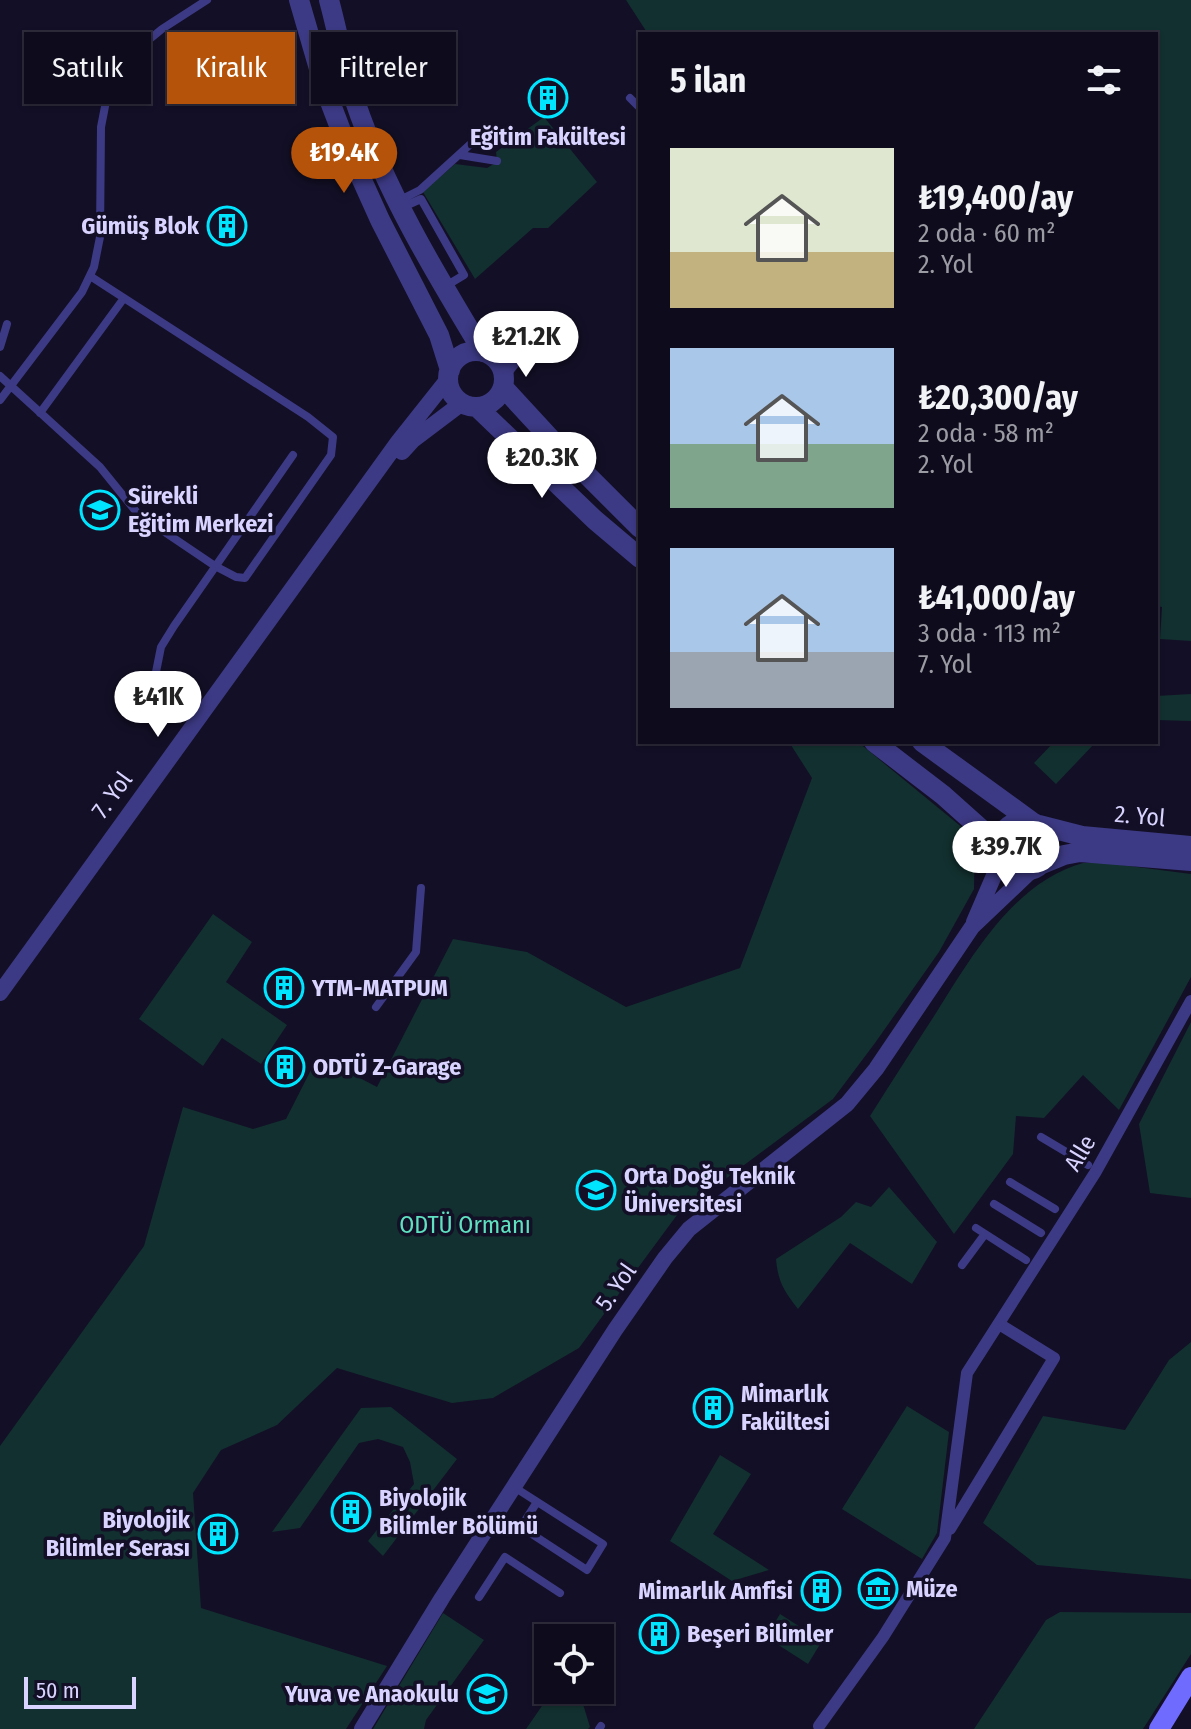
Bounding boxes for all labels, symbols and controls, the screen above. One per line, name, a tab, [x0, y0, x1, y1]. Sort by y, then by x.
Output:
chip: Satılık	[24, 32, 151, 104]
chip: Kiralık	[167, 32, 295, 104]
chip: Filtreler	[311, 32, 456, 104]
icon: filters	[1082, 58, 1126, 102]
text: 5 ilan	[670, 60, 746, 101]
building icon: Eğitim Fakültesi	[527, 77, 569, 119]
place label: Eğitim Fakültesi	[470, 123, 626, 151]
pin: ₺19.4K	[279, 127, 409, 195]
text: ₺19.4K	[309, 137, 379, 168]
text: ₺19,400/ay	[918, 177, 1073, 218]
icon: home	[734, 180, 830, 276]
building icon: Gümüş Blok	[206, 205, 248, 247]
place label: Gümüş Blok	[81, 212, 200, 240]
text: 2 oda · 60 m²	[918, 218, 1056, 249]
text: 2. Yol	[918, 249, 973, 280]
pin: ₺21.2K	[461, 311, 591, 379]
text: ₺21.2K	[492, 321, 560, 352]
text: ₺20,300/ay	[918, 377, 1078, 418]
icon: home	[734, 380, 830, 476]
text: 2 oda · 58 m²	[918, 418, 1054, 449]
pin: ₺20.3K	[477, 432, 607, 500]
text: ₺20.3K	[505, 442, 579, 473]
text: 2. Yol	[918, 449, 973, 480]
place label: Sürekli Eğitim Merkezi	[128, 482, 273, 538]
school or university icon: Sürekli Eğitim Merkezi	[79, 489, 121, 531]
text: ₺41,000/ay	[918, 577, 1075, 618]
icon: home	[734, 580, 830, 676]
text: 3 oda · 113 m²	[918, 618, 1061, 649]
text: 7. Yol	[918, 649, 972, 680]
pin: ₺41K	[111, 671, 205, 739]
text: ₺41K	[132, 681, 184, 712]
street label: 7. Yol	[86, 767, 138, 823]
street label: 2. Yol	[1113, 800, 1167, 832]
pin: ₺39.7K	[941, 821, 1071, 889]
text: ₺39.7K	[970, 831, 1042, 862]
building icon: YTM-MATPUM	[263, 967, 305, 1009]
place label: YTM-MATPUM	[311, 974, 448, 1002]
building icon: ODTÜ Z-Garage	[264, 1046, 306, 1088]
place label: ODTÜ Z-Garage	[313, 1053, 461, 1081]
street label: Alle	[1058, 1130, 1102, 1176]
place label: Orta Doğu Teknik Üniversitesi	[624, 1162, 796, 1218]
school or university icon: Orta Doğu Teknik Üniversitesi	[575, 1169, 617, 1211]
park label: ODTÜ Ormanı	[399, 1211, 531, 1239]
street label: 5. Yol	[590, 1258, 642, 1316]
place label: Mimarlık Fakültesi	[741, 1380, 830, 1436]
building icon: Mimarlık Fakültesi	[692, 1387, 734, 1429]
place label: Biyolojik Bilimler Bölümü	[379, 1484, 538, 1540]
building icon: Biyolojik Bilimler Bölümü	[330, 1491, 372, 1533]
place label: Biyolojik Bilimler Serası	[46, 1506, 191, 1562]
building icon: Biyolojik Bilimler Serası	[197, 1513, 239, 1555]
museum icon: Müze	[857, 1568, 899, 1610]
building icon: Mimarlık Amfisi	[800, 1570, 842, 1612]
place label: Müze	[906, 1575, 958, 1603]
place label: Mimarlık Amfisi	[638, 1577, 793, 1605]
building icon: Beşeri Bilimler	[638, 1613, 680, 1655]
place label: Beşeri Bilimler	[687, 1620, 834, 1648]
map controls	[534, 1624, 614, 1704]
button: locate	[534, 1624, 614, 1704]
scale bar	[24, 1673, 136, 1709]
school or university icon: Yuva ve Anaokulu	[466, 1673, 508, 1715]
text: 50 m	[36, 1677, 80, 1704]
place label: Yuva ve Anaokulu	[284, 1680, 459, 1708]

